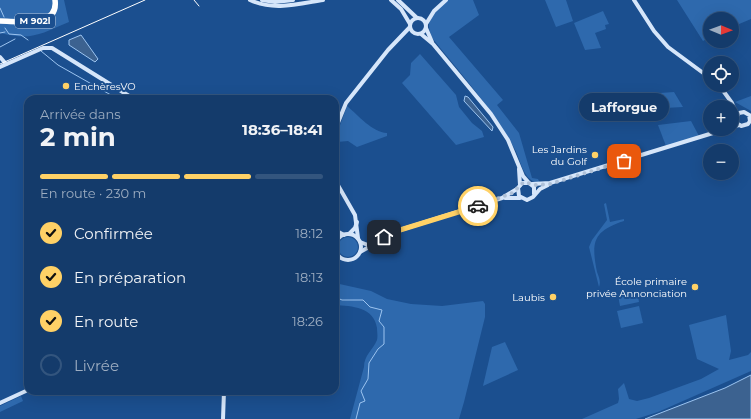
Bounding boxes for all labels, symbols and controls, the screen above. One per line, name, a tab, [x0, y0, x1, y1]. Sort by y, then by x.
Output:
north arrow	[703, 12, 739, 48]
map controls	[703, 12, 739, 180]
road number: M 902l	[15, 14, 55, 28]
button: locate	[703, 56, 739, 92]
place label: EnchèresVO	[74, 80, 136, 93]
marker: EnchèresVO	[61, 81, 71, 91]
callout: Lafforgue	[579, 93, 669, 121]
text: Lafforgue	[591, 99, 657, 115]
button: +	[703, 100, 739, 136]
text: Arrivée dans	[40, 106, 121, 122]
text: 18:36–18:41	[242, 120, 323, 139]
text: 2 min	[40, 121, 116, 153]
place label: Les Jardins du Golf	[532, 143, 588, 168]
pin	[607, 144, 641, 178]
button: −	[703, 144, 739, 180]
marker: Les Jardins du Golf	[590, 150, 600, 160]
icon: bag	[613, 150, 635, 172]
text: En route · 230 m	[40, 185, 146, 201]
courier	[458, 186, 498, 226]
icon: car	[467, 195, 489, 217]
pin	[367, 220, 401, 254]
icon: check	[40, 222, 62, 244]
text: Confirmée	[74, 224, 153, 243]
text: 18:12	[295, 225, 323, 241]
icon: home	[373, 226, 395, 248]
icon: check	[40, 266, 62, 288]
text: En préparation	[74, 268, 186, 287]
text: 18:13	[295, 269, 323, 285]
place label: École primaire privée Annonciation	[586, 275, 687, 300]
marker: École primaire privée Annonciation	[690, 282, 700, 292]
place label: Laubis	[512, 291, 545, 304]
marker: Laubis	[548, 292, 558, 302]
icon: check	[40, 310, 62, 332]
text: En route	[74, 312, 138, 331]
text: 18:26	[292, 313, 323, 329]
text: Livrée	[74, 356, 119, 375]

